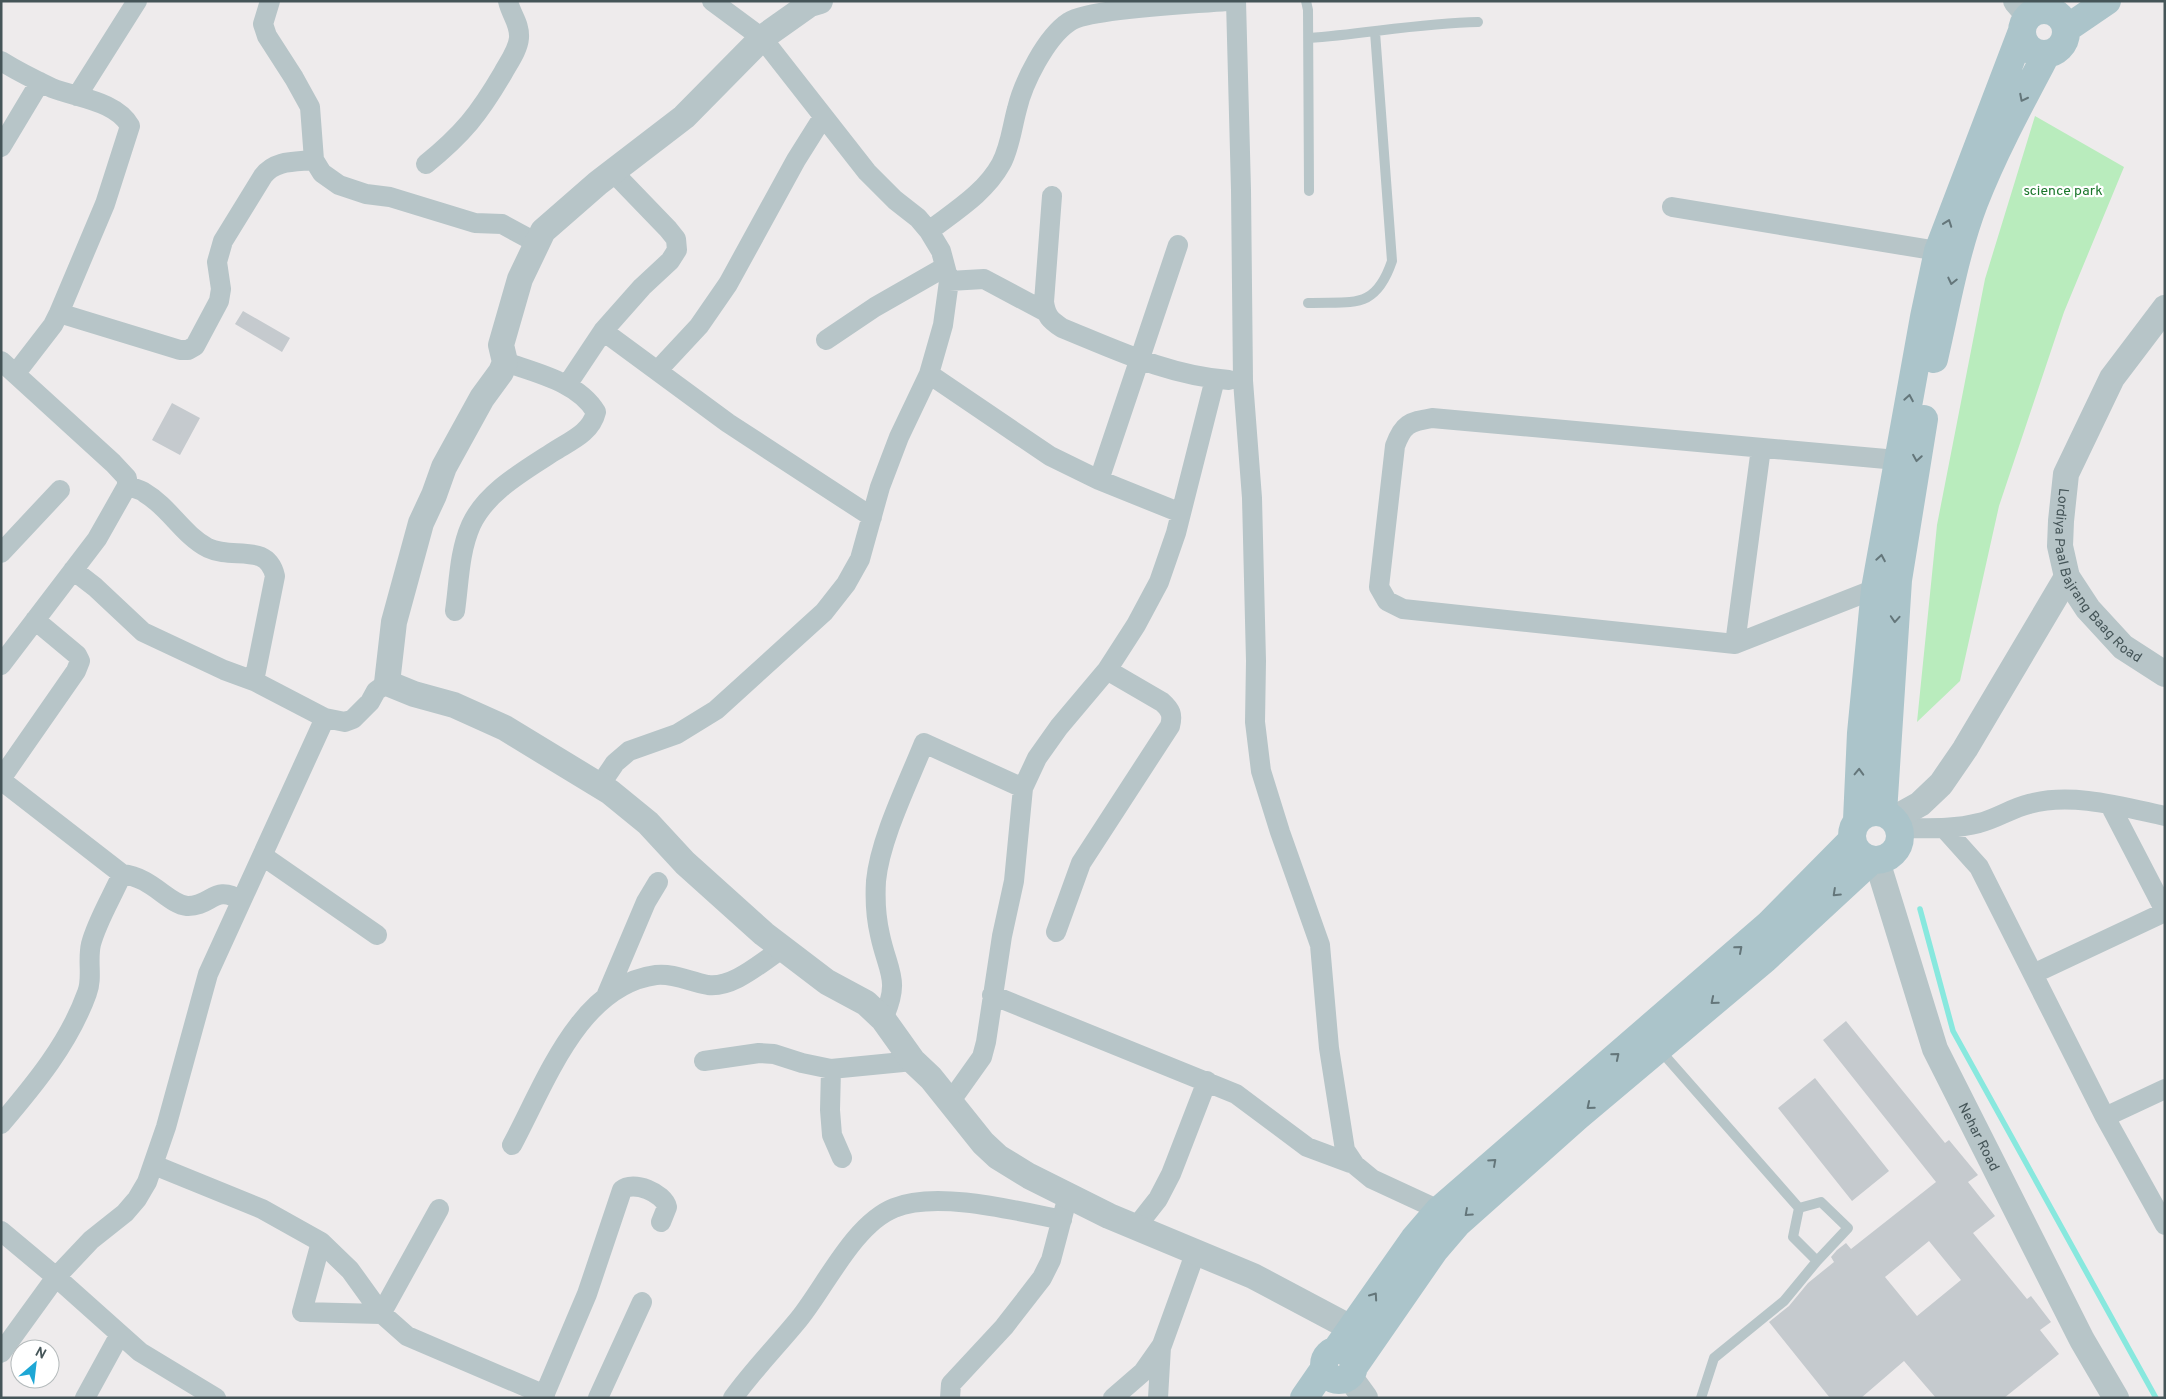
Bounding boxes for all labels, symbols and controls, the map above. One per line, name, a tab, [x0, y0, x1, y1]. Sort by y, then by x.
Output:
one-way arrow	[2019, 93, 2029, 102]
park label: science park	[2023, 183, 2103, 200]
one-way arrow	[1942, 219, 1952, 227]
one-way arrow	[1947, 277, 1957, 285]
one-way arrow	[1903, 394, 1913, 402]
one-way arrow	[1913, 454, 1923, 462]
street label: Lordiya Paal Bajrang Baag Road	[2050, 487, 2145, 667]
one-way arrow	[1875, 554, 1885, 562]
one-way arrow	[1890, 615, 1901, 623]
one-way arrow	[1854, 768, 1864, 776]
one-way arrow	[1833, 888, 1842, 897]
one-way arrow	[1733, 947, 1742, 955]
one-way arrow	[1711, 995, 1720, 1004]
one-way arrow	[1611, 1052, 1620, 1061]
one-way arrow	[1587, 1100, 1596, 1109]
street label: Nehar Road	[1954, 1100, 2002, 1174]
one-way arrow	[1487, 1158, 1496, 1167]
one-way arrow	[1465, 1207, 1474, 1216]
one-way arrow	[1368, 1292, 1377, 1301]
north arrow	[10, 1339, 60, 1389]
text: N	[32, 1344, 49, 1364]

